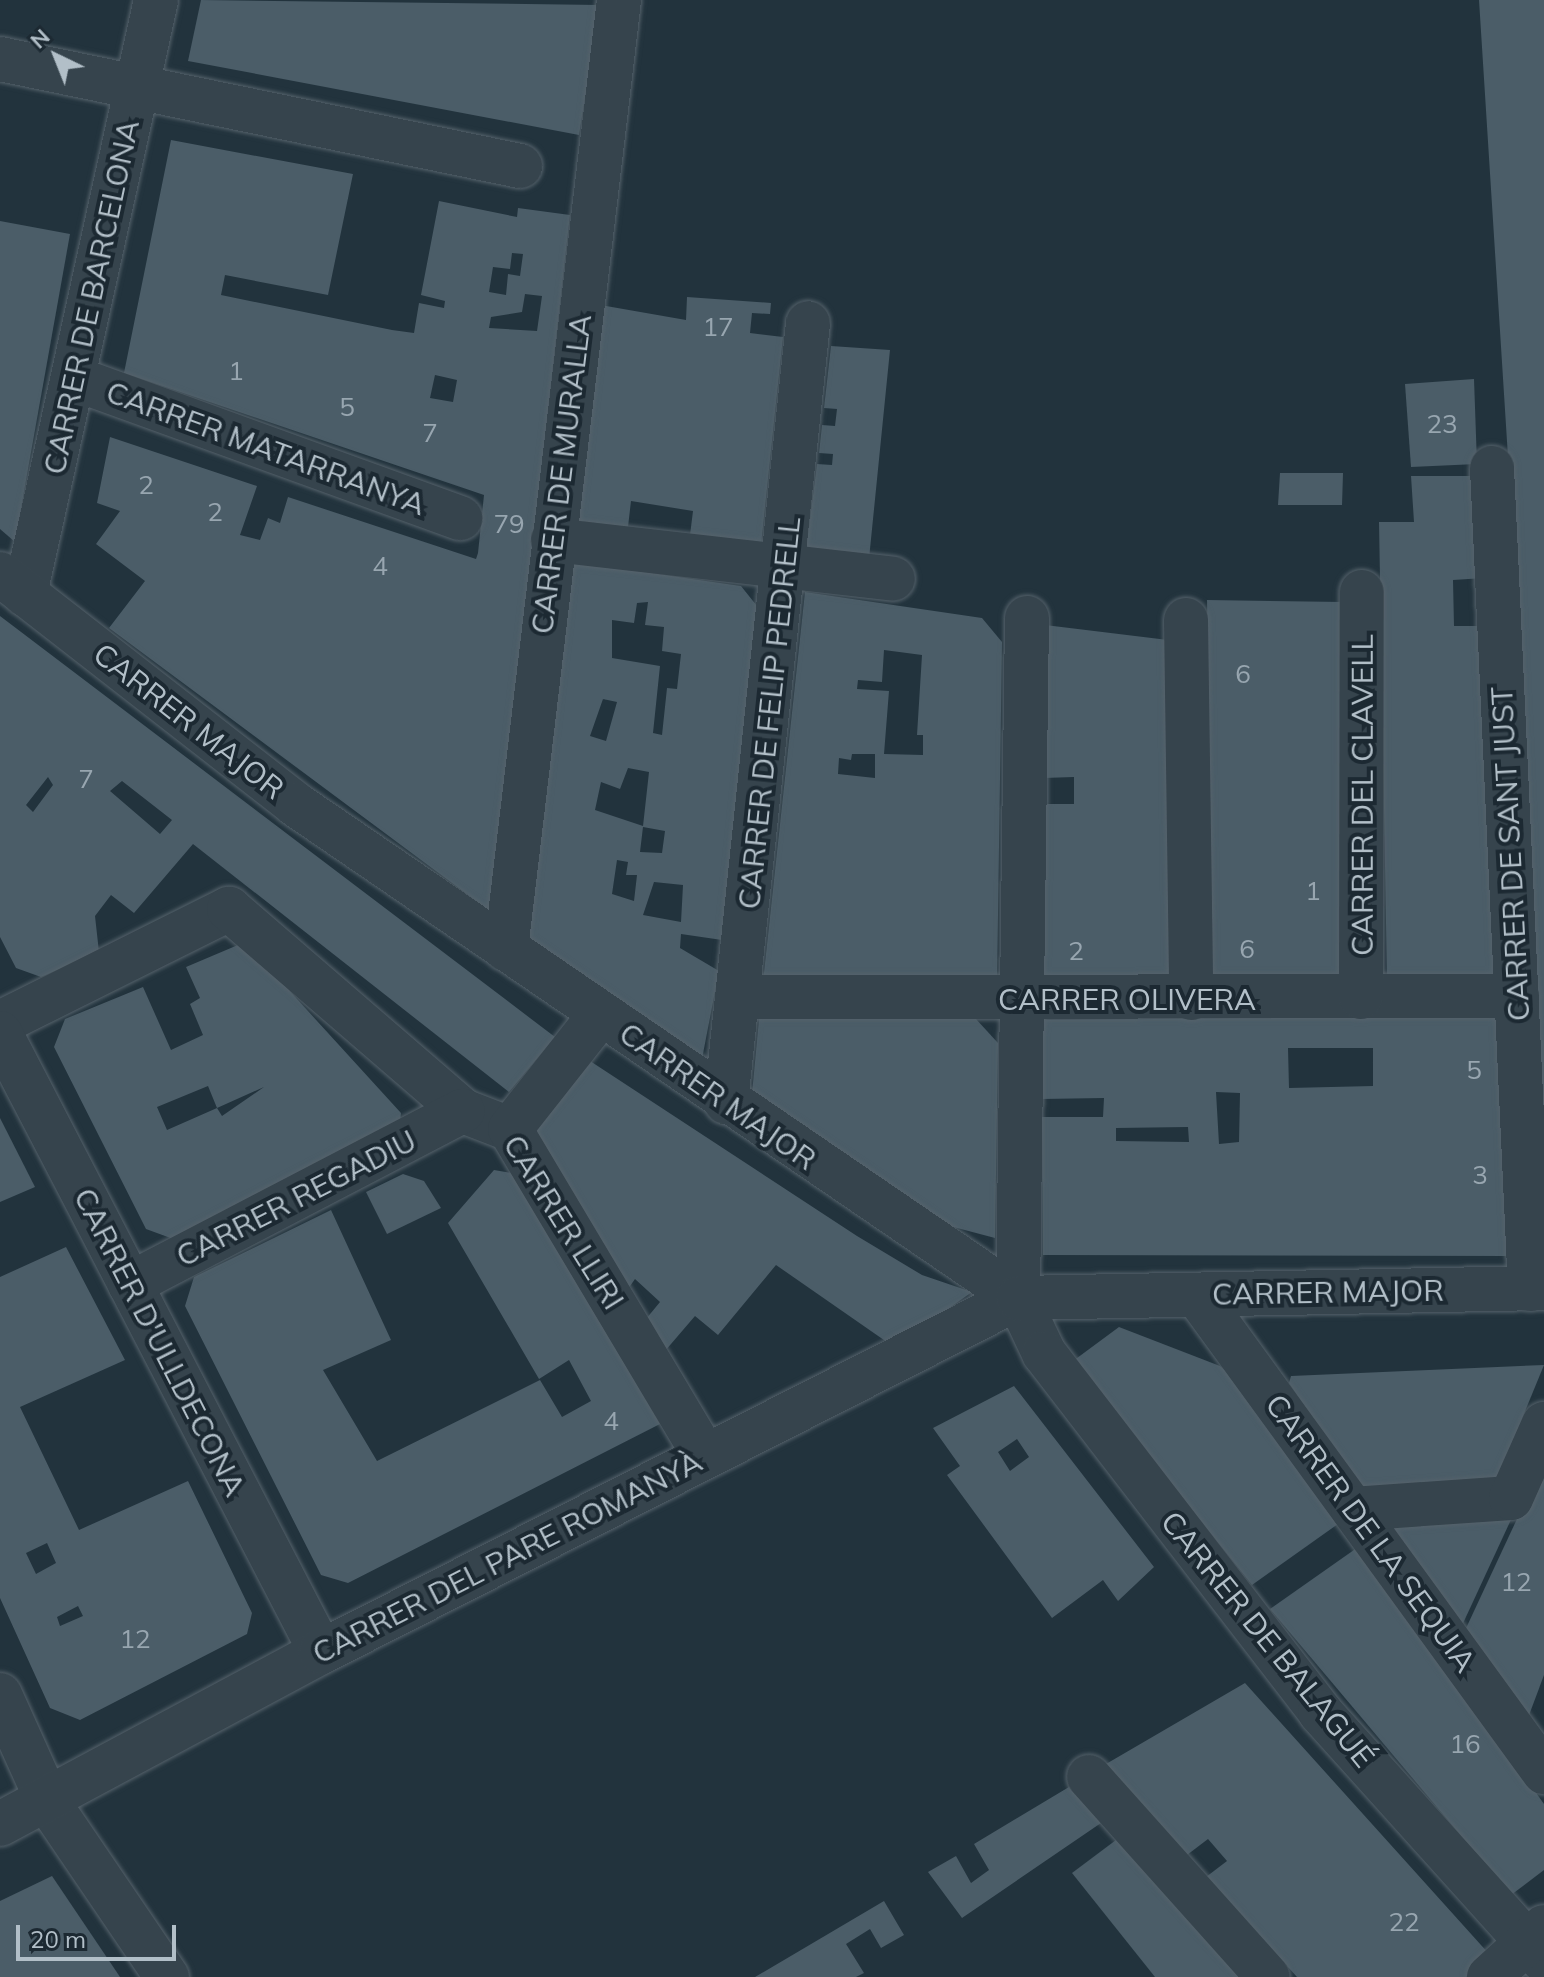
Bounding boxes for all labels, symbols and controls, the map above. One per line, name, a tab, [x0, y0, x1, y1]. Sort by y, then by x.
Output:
north arrow	[16, 16, 96, 96]
text: N	[24, 23, 55, 54]
street label: CARRER DE BARCELONA	[36, 116, 146, 478]
house number: 17	[702, 311, 734, 343]
street label: CARRER DE MURALLA	[524, 312, 598, 636]
house number: 1	[228, 355, 244, 387]
street label: CARRER MATARRANYA	[101, 373, 431, 523]
house number: 5	[339, 391, 355, 423]
house number: 23	[1426, 408, 1458, 440]
house number: 7	[422, 417, 438, 449]
house number: 2	[138, 469, 154, 501]
house number: 2	[207, 496, 223, 528]
house number: 79	[493, 508, 525, 540]
street label: CARRER DE FELIP PEDRELL	[730, 515, 808, 911]
house number: 4	[372, 550, 388, 582]
street label: CARRER DEL CLAVELL	[1344, 634, 1380, 956]
street label: CARRER MAJOR	[87, 635, 291, 807]
house number: 6	[1235, 658, 1251, 690]
street label: CARRER DE SANT JUST	[1483, 686, 1537, 1022]
house number: 7	[78, 763, 94, 795]
house number: 1	[1305, 875, 1321, 907]
house number: 6	[1239, 933, 1255, 965]
house number: 2	[1068, 935, 1084, 967]
street label: CARRER OLIVERA	[998, 981, 1256, 1017]
street label: CARRER MAJOR	[613, 1015, 823, 1177]
house number: 5	[1466, 1054, 1482, 1086]
street label: CARRER REGADIU	[170, 1122, 422, 1274]
street label: CARRER LLIRI	[496, 1128, 632, 1316]
house number: 3	[1472, 1159, 1488, 1191]
street label: CARRER D'ULLDECONA	[67, 1182, 253, 1502]
street label: CARRER MAJOR	[1212, 1272, 1444, 1312]
street label: CARRER DE LA SEQUIA	[1258, 1387, 1484, 1679]
house number: 4	[603, 1405, 619, 1437]
street label: CARRER DEL PARE ROMANYÀ	[306, 1443, 708, 1671]
street label: CARRER DE BALAGUÉ	[1154, 1504, 1382, 1774]
house number: 12	[1500, 1566, 1532, 1598]
house number: 12	[119, 1623, 151, 1655]
house number: 16	[1449, 1728, 1481, 1760]
house number: 22	[1388, 1906, 1420, 1938]
scale bar	[20, 1909, 180, 1959]
text: 20 m	[30, 1924, 86, 1954]

